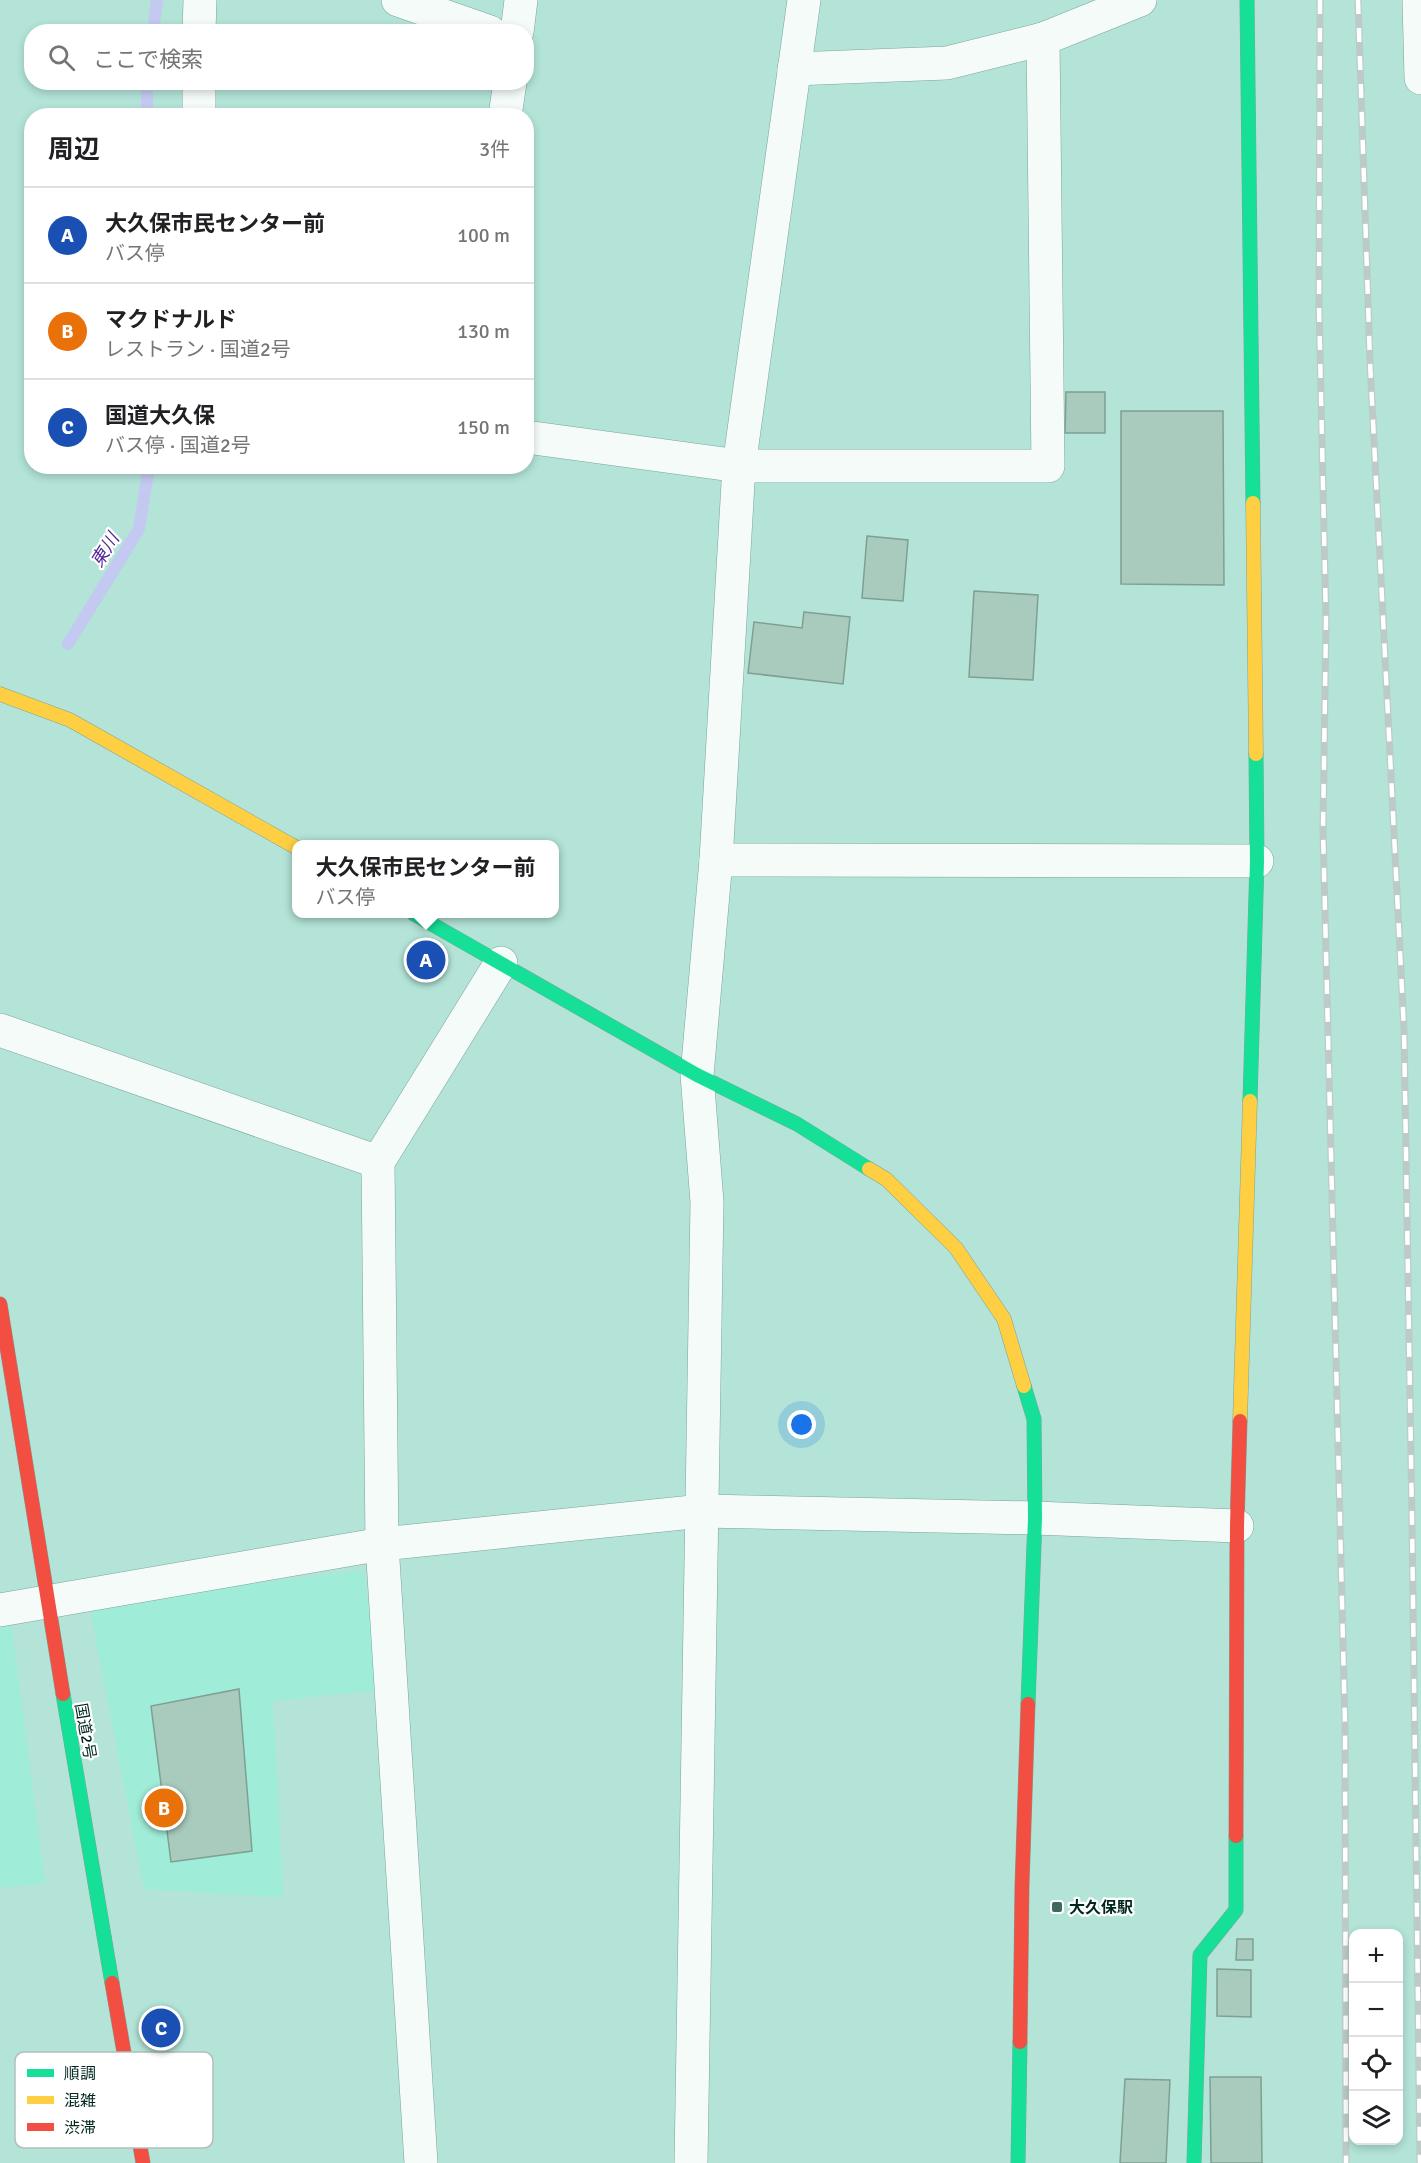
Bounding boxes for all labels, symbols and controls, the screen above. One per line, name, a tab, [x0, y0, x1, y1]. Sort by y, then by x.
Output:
search box	[24, 24, 534, 90]
icon: search	[45, 41, 78, 74]
text: ここで検索	[93, 46, 203, 73]
text: 周辺	[48, 134, 100, 166]
text: 3件	[479, 137, 510, 162]
text: 大久保市民センター前	[105, 210, 325, 237]
text: A	[61, 223, 74, 248]
text: 100 m	[457, 223, 510, 248]
text: バス停	[105, 241, 165, 266]
text: マクドナルド	[105, 306, 237, 333]
text: B	[61, 319, 74, 344]
text: 130 m	[457, 319, 510, 344]
text: レストラン · 国道2号	[105, 337, 291, 362]
text: 国道大久保	[105, 402, 215, 429]
text: C	[61, 415, 74, 440]
text: 150 m	[457, 415, 510, 440]
text: バス停 · 国道2号	[105, 433, 251, 458]
water label: 東川	[86, 527, 125, 571]
popup	[292, 840, 559, 918]
text: 大久保市民センター前	[315, 854, 536, 881]
text: バス停	[315, 885, 375, 910]
pin: A	[406, 938, 446, 982]
your location	[787, 1410, 816, 1439]
street label: 国道2号	[70, 1702, 100, 1761]
pin: B	[144, 1786, 184, 1830]
place label: 大久保駅	[1069, 1898, 1133, 1918]
marker: 大久保駅	[1050, 1900, 1064, 1914]
map controls	[1349, 1929, 1403, 2145]
button: +	[1349, 1929, 1403, 1983]
button: −	[1349, 1983, 1403, 2037]
pin: C	[142, 2006, 180, 2050]
button: locate	[1349, 2037, 1403, 2091]
legend	[15, 2052, 213, 2148]
text: 順調	[64, 2064, 96, 2084]
text: 混雑	[64, 2091, 96, 2111]
button: layers	[1349, 2091, 1403, 2145]
text: 渋滞	[64, 2118, 96, 2138]

